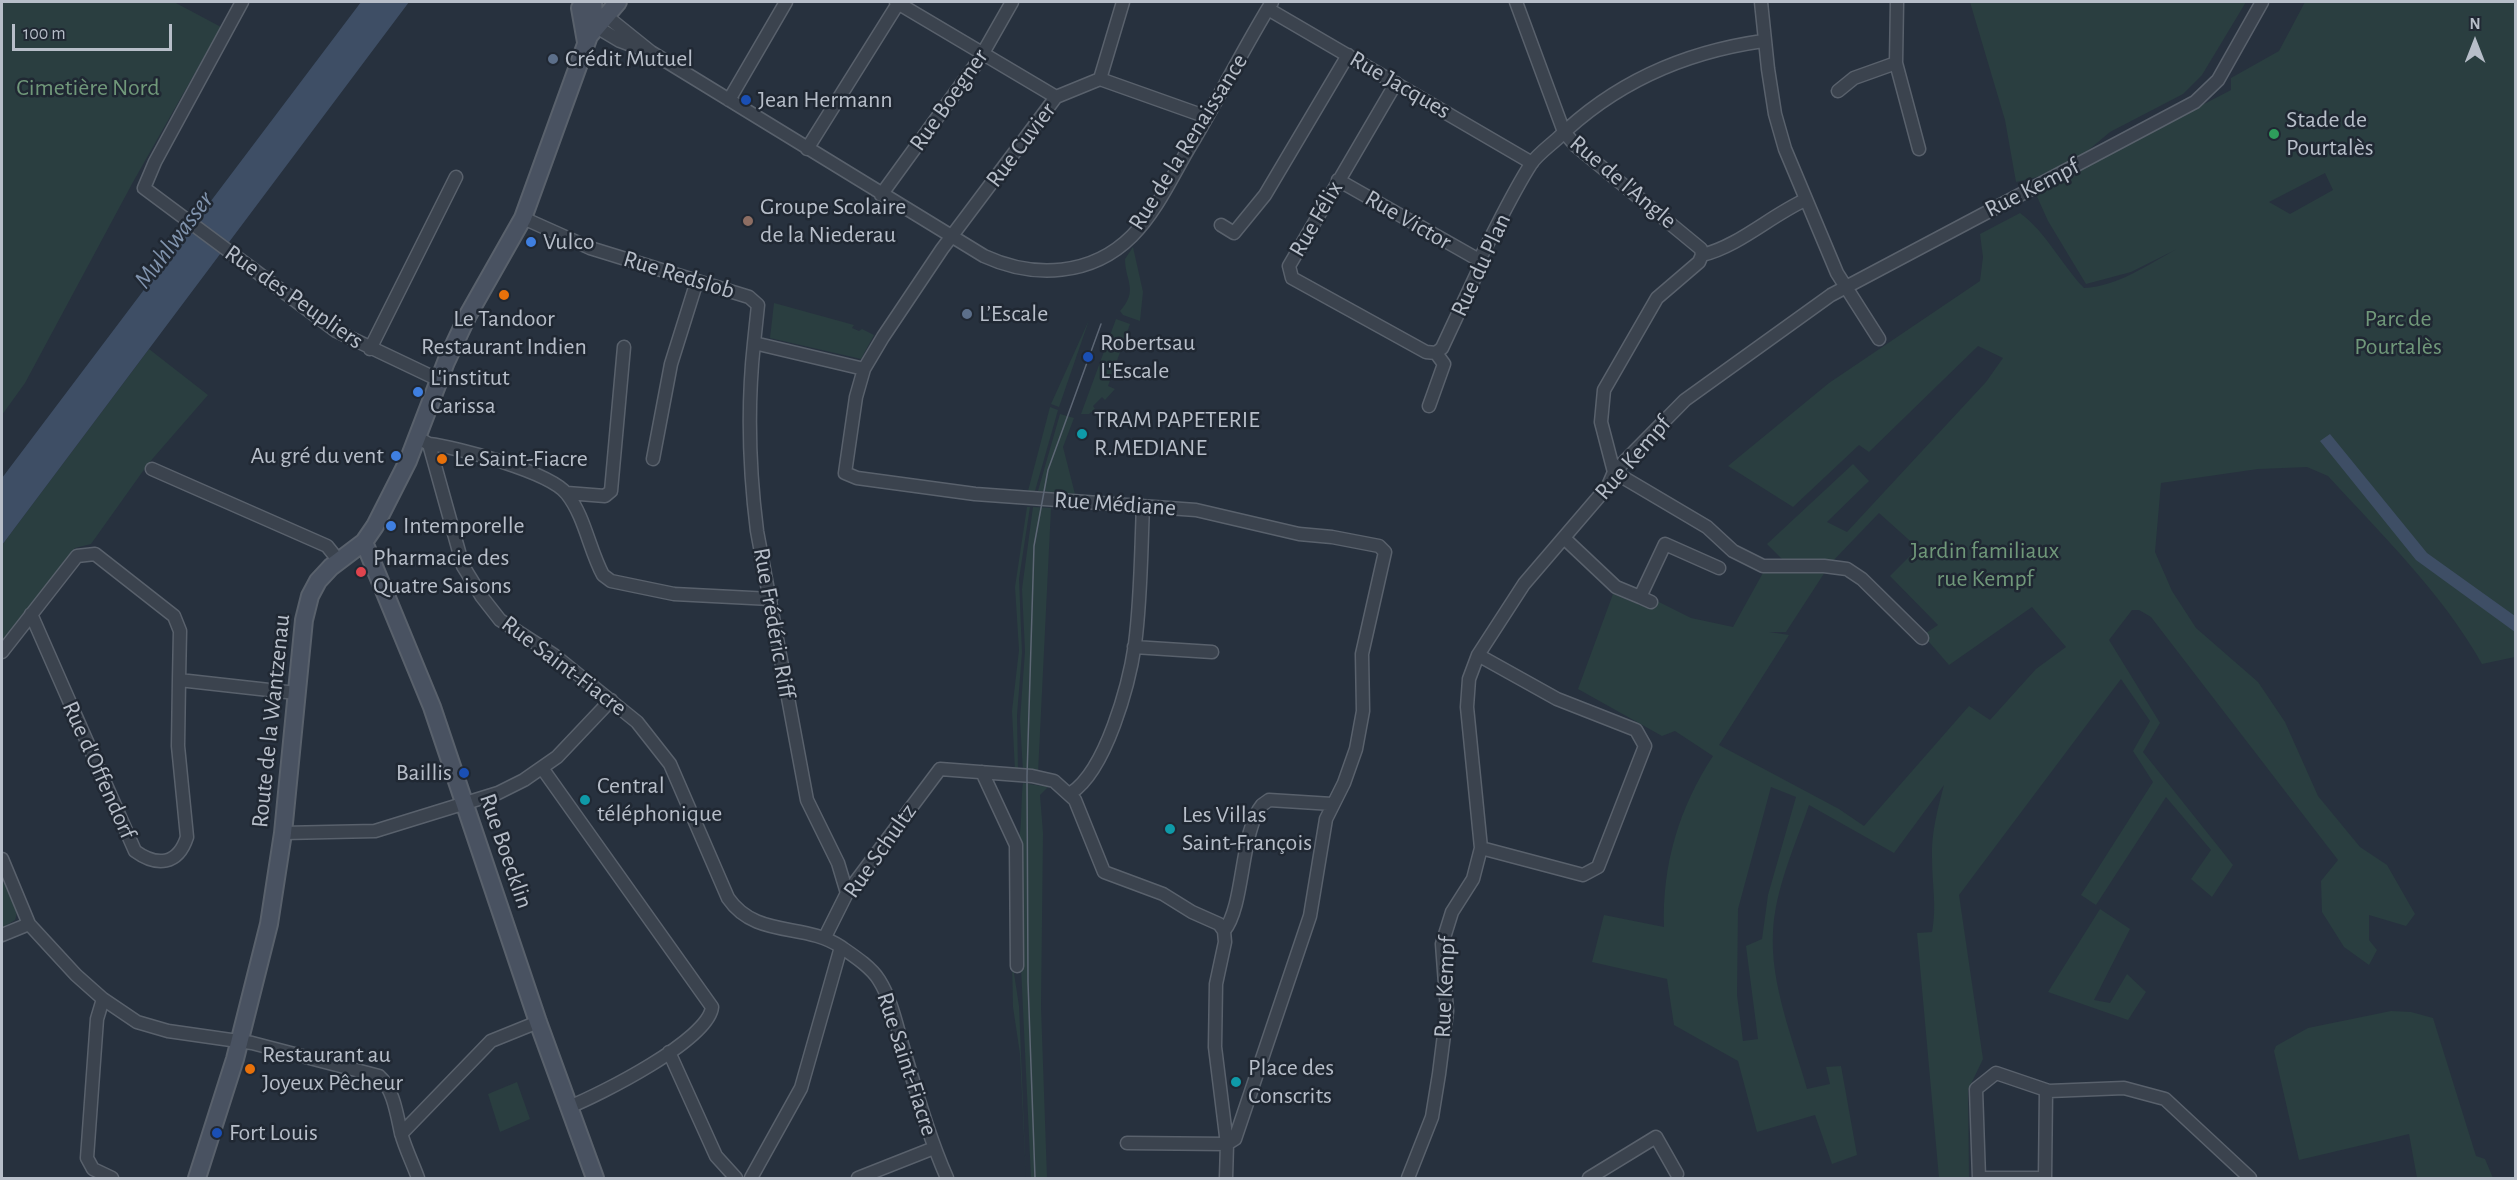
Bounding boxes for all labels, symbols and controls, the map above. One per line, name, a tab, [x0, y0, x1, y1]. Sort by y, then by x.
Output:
scale bar	[15, 12, 176, 50]
north arrow	[2445, 12, 2505, 72]
text: N	[2469, 16, 2481, 32]
text: 100 m	[23, 25, 66, 43]
street label: Rue Boegner	[903, 43, 995, 157]
place label: Crédit Mutuel	[565, 45, 693, 73]
street label: Rue Jacques	[1344, 45, 1456, 125]
street label: Rue de la Renaissance	[1122, 48, 1254, 236]
marker: Crédit Mutuel	[546, 52, 560, 66]
park label: Cimetière Nord	[16, 74, 160, 102]
place label: Jean Hermann	[758, 86, 893, 114]
marker: Jean Hermann	[739, 93, 753, 107]
street label: Rue Cuvier	[980, 97, 1062, 193]
place label: Stade de Pourtalès	[2286, 106, 2374, 162]
marker: Stade de Pourtalès	[2267, 127, 2281, 141]
street label: Rue de l'Angle	[1564, 129, 1682, 235]
street label: Rue Kempf	[1980, 152, 2084, 224]
street label: Rue Félix	[1283, 176, 1349, 262]
street label: Rue Victor	[1360, 184, 1456, 256]
water label: Muhlwasser	[127, 185, 221, 295]
place label: Groupe Scolaire de la Niederau	[760, 193, 906, 249]
street label: Rue du Plan	[1445, 209, 1517, 321]
marker: Groupe Scolaire de la Niederau	[741, 214, 755, 228]
place label: Vulco	[543, 228, 595, 256]
marker: Vulco	[524, 235, 538, 249]
street label: Rue des Peupliers	[219, 239, 369, 355]
street label: Rue Redslob	[620, 244, 738, 306]
marker: Le Tandoor Restaurant Indien	[497, 288, 511, 302]
place label: L’Escale	[979, 300, 1048, 328]
place label: Le Tandoor Restaurant Indien	[421, 305, 587, 361]
park label: Parc de Pourtalès	[2354, 305, 2442, 361]
marker: L’Escale	[960, 307, 974, 321]
place label: Robertsau L'Escale	[1100, 329, 1195, 385]
marker: Robertsau L'Escale	[1081, 350, 1095, 364]
place label: L'institut Carissa	[430, 364, 510, 420]
marker: L'institut Carissa	[411, 385, 425, 399]
place label: TRAM PAPETERIE R.MEDIANE	[1094, 406, 1260, 462]
street label: Rue Kempf	[1589, 410, 1677, 506]
marker: TRAM PAPETERIE R.MEDIANE	[1075, 427, 1089, 441]
place label: Au gré du vent	[250, 442, 384, 470]
place label: Le Saint-Fiacre	[454, 445, 588, 473]
marker: Au gré du vent	[389, 449, 403, 463]
marker: Le Saint-Fiacre	[435, 452, 449, 466]
street label: Rue Médiane	[1053, 485, 1177, 523]
place label: Intemporelle	[403, 512, 525, 540]
marker: Intemporelle	[384, 519, 398, 533]
park label: Jardin familiaux rue Kempf	[1911, 537, 2059, 593]
place label: Pharmacie des Quatre Saisons	[373, 544, 512, 600]
street label: Rue Frédéric Riff	[747, 546, 801, 700]
marker: Pharmacie des Quatre Saisons	[354, 565, 368, 579]
street label: Rue Saint-Fiacre	[496, 610, 632, 722]
street label: Route de la Wantzenau	[245, 613, 297, 829]
street label: Rue d'Offendorf	[56, 697, 142, 843]
place label: Baillis	[396, 759, 452, 787]
marker: Baillis	[457, 766, 471, 780]
place label: Central téléphonique	[597, 772, 722, 828]
street label: Rue Boecklin	[473, 790, 539, 912]
marker: Central téléphonique	[578, 793, 592, 807]
street label: Rue Schultz	[837, 798, 923, 904]
place label: Les Villas Saint-François	[1182, 801, 1312, 857]
marker: Les Villas Saint-François	[1163, 822, 1177, 836]
street label: Rue Kempf	[1428, 935, 1462, 1039]
street label: Rue Saint-Fiacre	[870, 989, 944, 1139]
place label: Restaurant au Joyeux Pêcheur	[262, 1041, 403, 1097]
place label: Place des Conscrits	[1248, 1054, 1334, 1110]
marker: Restaurant au Joyeux Pêcheur	[243, 1062, 257, 1076]
marker: Place des Conscrits	[1229, 1075, 1243, 1089]
place label: Fort Louis	[229, 1119, 318, 1147]
marker: Fort Louis	[210, 1126, 224, 1140]

